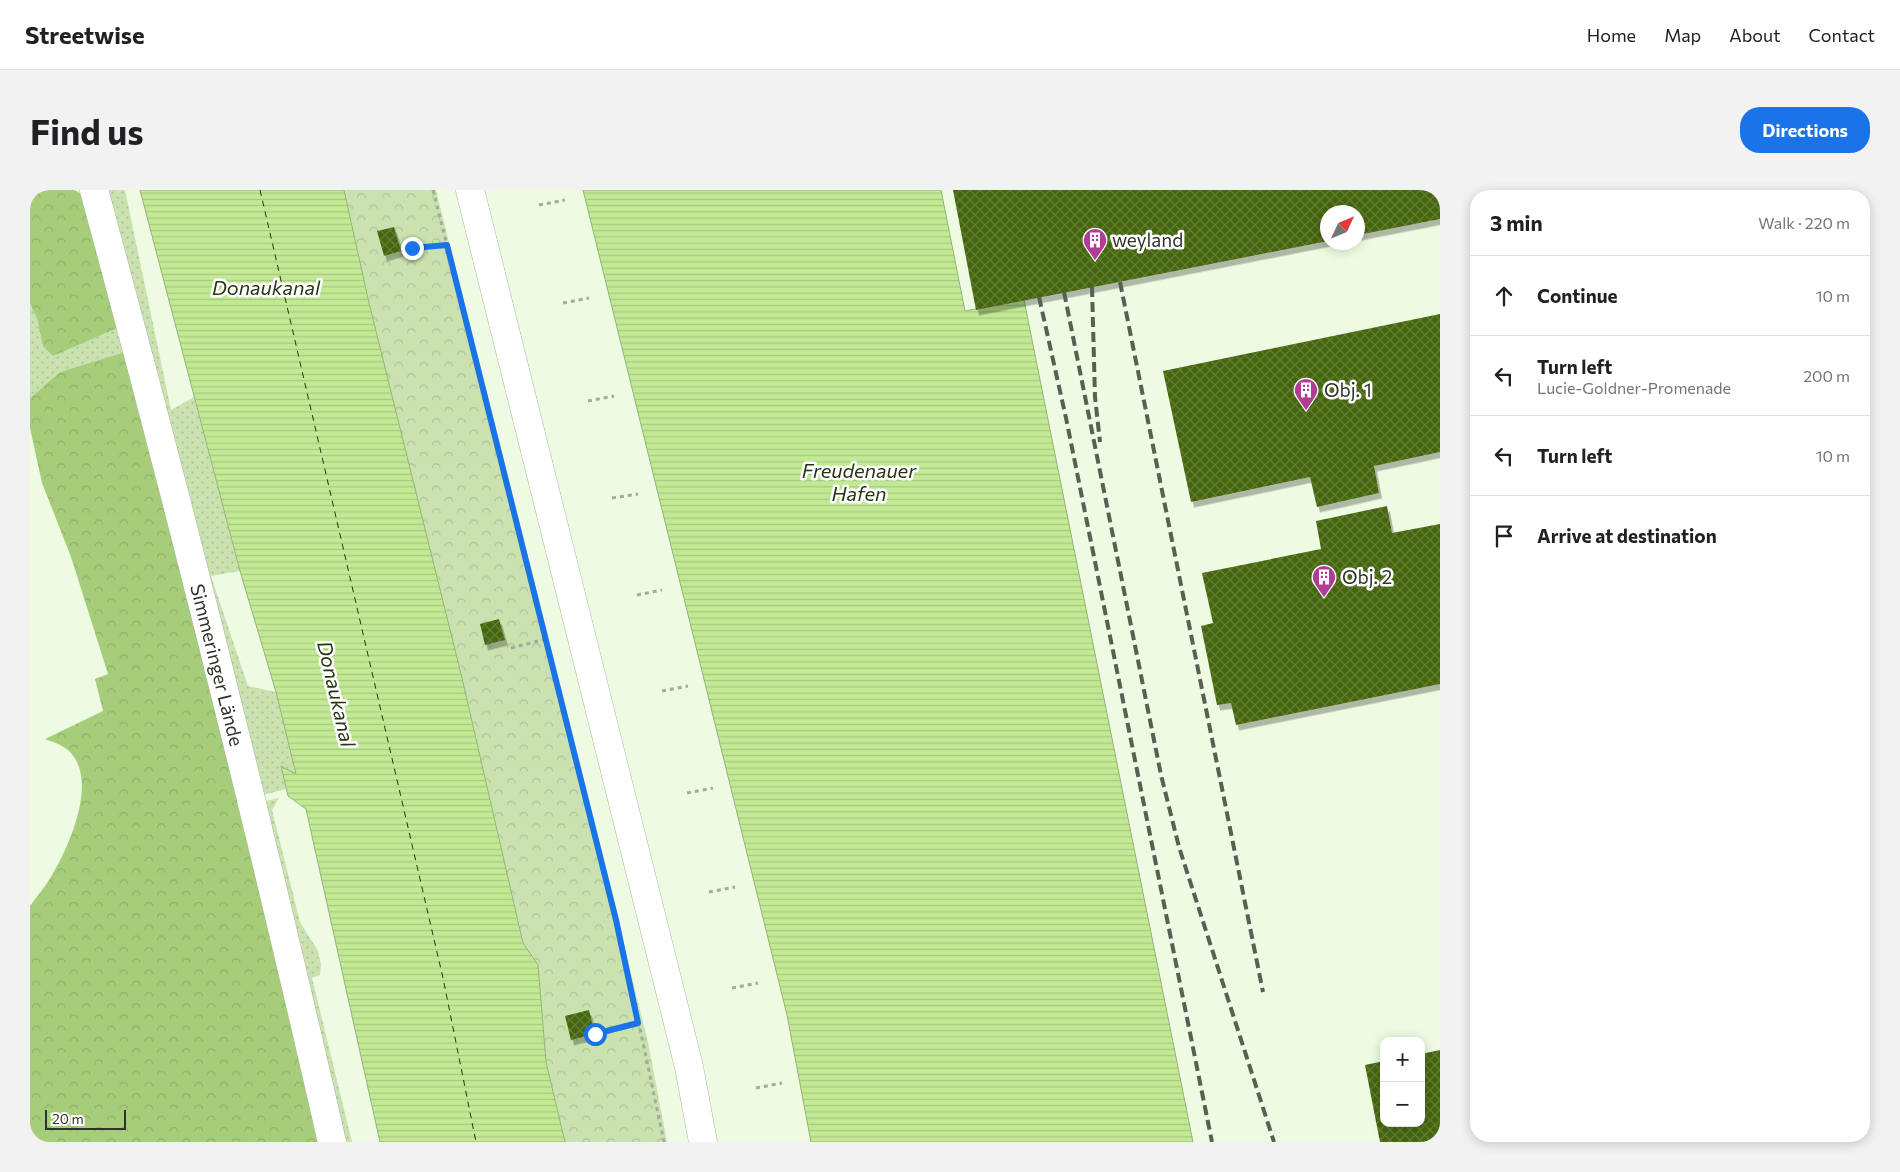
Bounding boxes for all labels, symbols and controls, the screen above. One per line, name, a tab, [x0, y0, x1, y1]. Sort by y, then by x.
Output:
text: Streetwise	[25, 20, 145, 49]
text: Home	[1587, 24, 1636, 46]
text: Map	[1664, 24, 1701, 46]
text: About	[1729, 24, 1781, 46]
text: Contact	[1809, 24, 1875, 46]
button: Directions	[1740, 107, 1870, 153]
text: Find us	[30, 109, 144, 152]
north arrow	[1320, 205, 1365, 250]
text: 3 min	[1490, 210, 1543, 235]
text: Walk · 220 m	[1758, 213, 1850, 232]
building icon: weyland	[1082, 227, 1108, 261]
place label: weyland	[1112, 228, 1183, 251]
route end	[401, 237, 424, 260]
water label: Donaukanal	[212, 275, 321, 299]
icon: ahead	[1490, 282, 1518, 310]
text: Continue	[1537, 284, 1617, 307]
text: 10 m	[1816, 286, 1850, 305]
text: Turn left	[1537, 355, 1612, 378]
icon: left	[1490, 362, 1518, 390]
text: 200 m	[1803, 366, 1850, 385]
building icon: Obj. 1	[1293, 377, 1319, 411]
place label: Obj. 1	[1324, 378, 1372, 401]
text: Lucie-Goldner-Promenade	[1537, 378, 1731, 397]
icon: left	[1490, 442, 1518, 470]
text: Turn left	[1537, 444, 1612, 467]
text: 10 m	[1816, 446, 1850, 465]
water label: Freudenauer Hafen	[802, 458, 917, 505]
icon: arrive	[1490, 522, 1518, 550]
text: Arrive at destination	[1537, 524, 1717, 547]
building icon: Obj. 2	[1311, 564, 1337, 598]
place label: Obj. 2	[1342, 565, 1392, 588]
street label: Simmeringer Lände	[186, 581, 249, 748]
water label: Donaukanal	[313, 638, 361, 750]
route start	[584, 1023, 607, 1046]
map controls	[1380, 1037, 1425, 1127]
button: +	[1380, 1037, 1425, 1082]
button: −	[1380, 1082, 1425, 1127]
scale bar	[45, 1107, 126, 1130]
text: 20 m	[52, 1110, 84, 1127]

